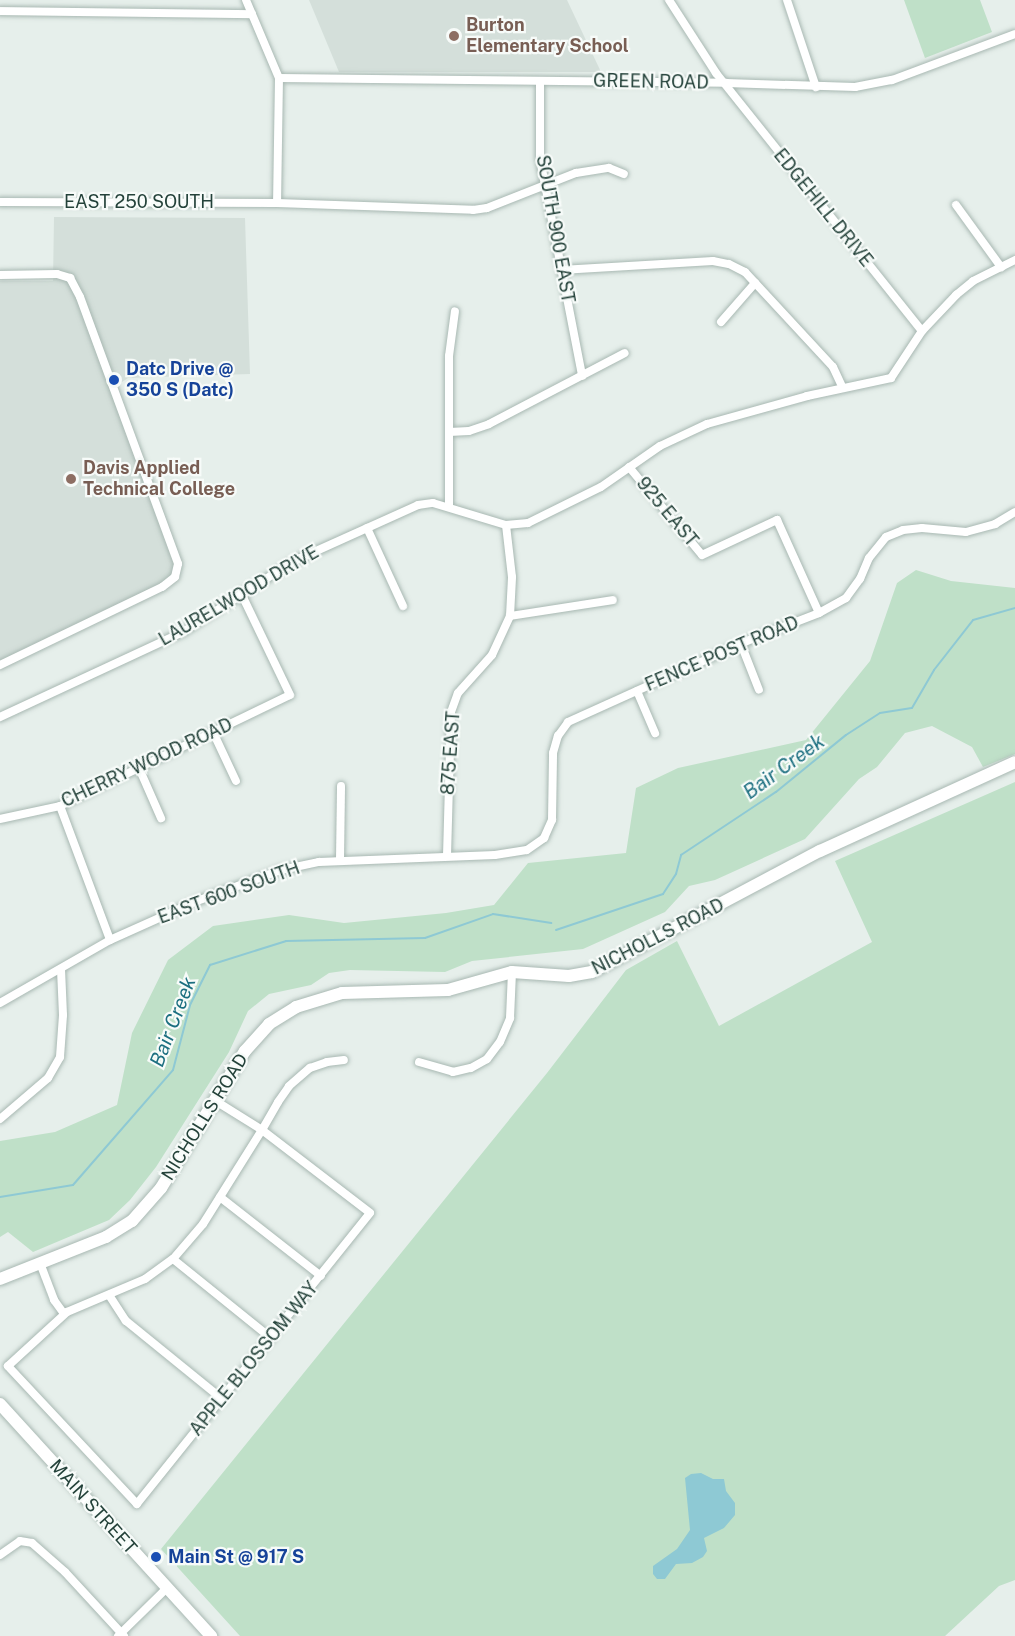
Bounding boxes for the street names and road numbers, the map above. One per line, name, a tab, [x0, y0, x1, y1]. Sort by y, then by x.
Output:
street label: GREEN ROAD	[593, 70, 709, 94]
street label: EDGEHILL DRIVE	[769, 145, 877, 271]
street label: SOUTH 900 EAST	[531, 153, 579, 305]
street label: EAST 250 SOUTH	[64, 191, 214, 213]
street label: 925 EAST	[632, 473, 702, 551]
street label: LAURELWOOD DRIVE	[155, 541, 323, 651]
street label: FENCE POST ROAD	[642, 612, 802, 696]
street label: 875 EAST	[437, 710, 465, 796]
street label: CHERRY WOOD ROAD	[58, 714, 236, 812]
street label: EAST 600 SOUTH	[155, 857, 303, 929]
street label: NICHOLLS ROAD	[588, 894, 728, 980]
street label: NICHOLLS ROAD	[157, 1050, 253, 1184]
street label: APPLE BLOSSOM WAY	[185, 1278, 323, 1440]
street label: MAIN STREET	[45, 1455, 141, 1559]

